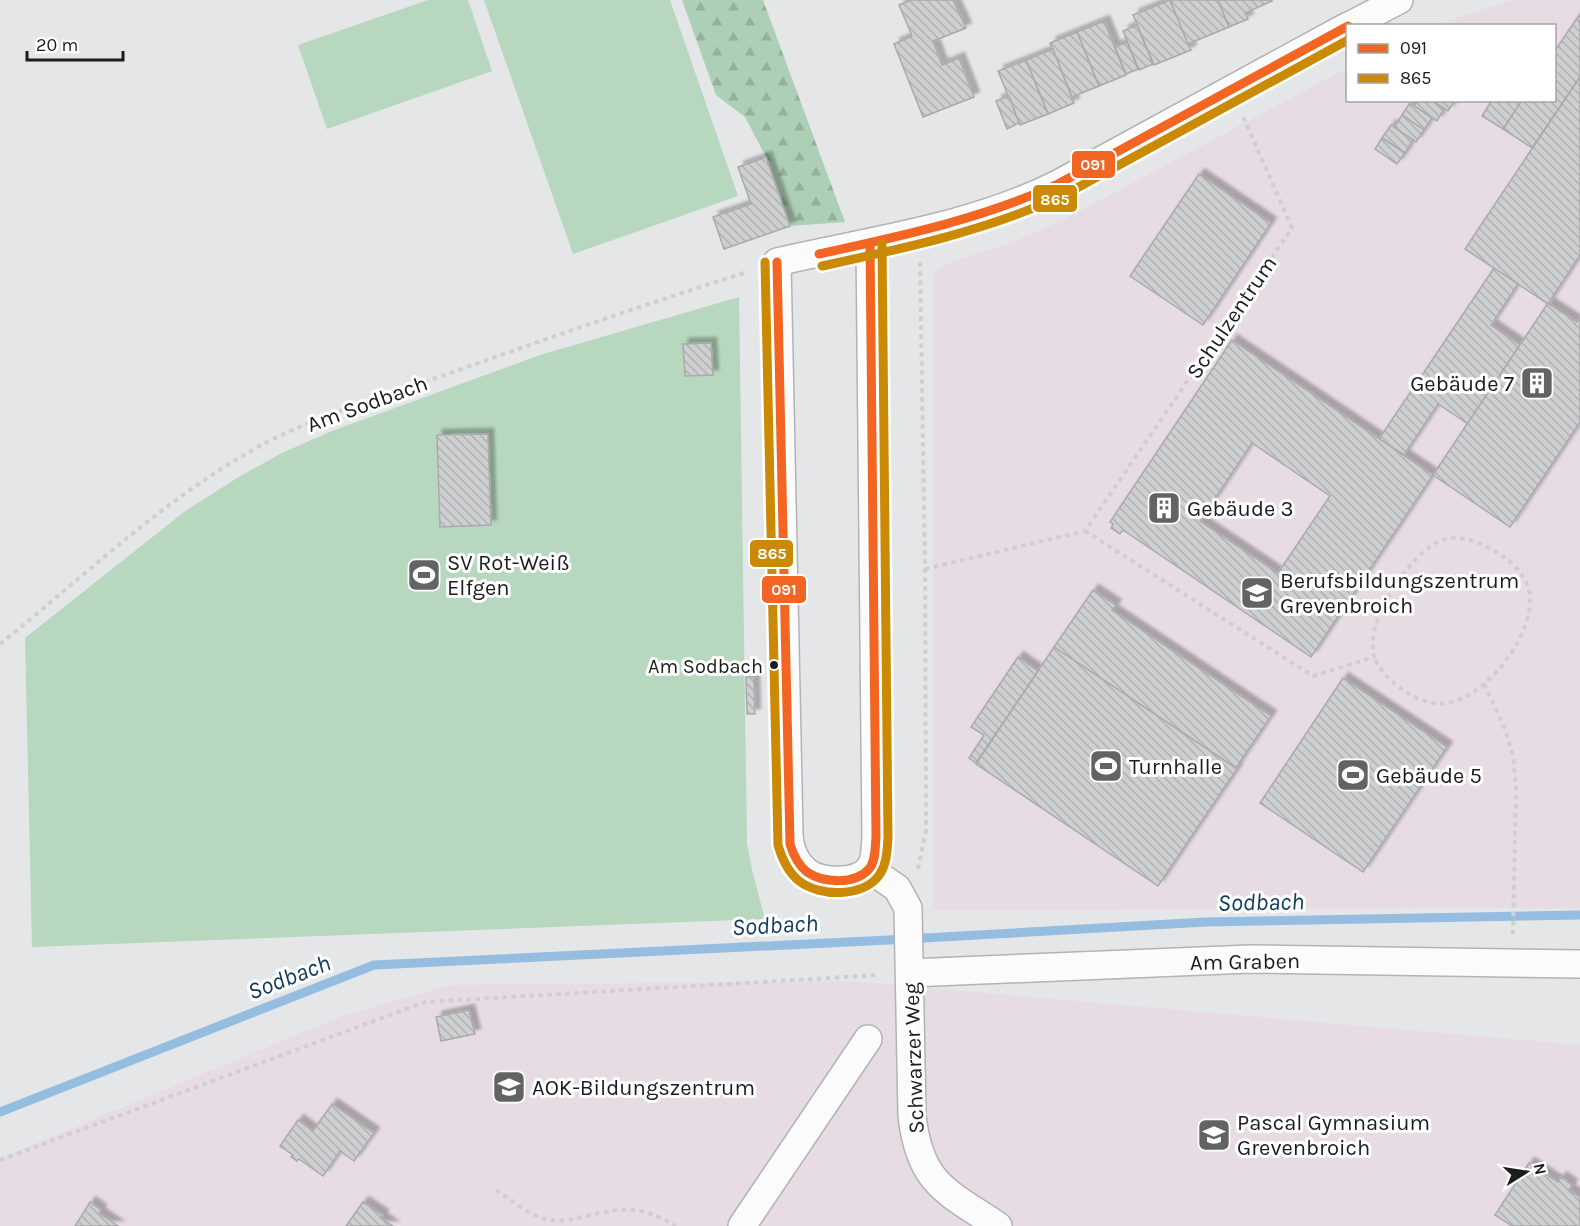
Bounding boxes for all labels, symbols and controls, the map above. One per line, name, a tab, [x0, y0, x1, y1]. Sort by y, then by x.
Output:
scale bar	[27, 24, 123, 62]
legend	[1346, 24, 1556, 102]
text: 20 m	[36, 34, 78, 56]
text: 091	[1400, 37, 1427, 59]
text: 865	[1400, 67, 1432, 89]
line badge: 091	[1071, 150, 1116, 179]
text: 091	[1080, 155, 1106, 174]
line badge: 865	[1032, 184, 1078, 213]
text: 865	[1040, 190, 1070, 209]
street label: Schulzentrum	[1181, 251, 1282, 384]
building icon: Gebäude 7	[1519, 365, 1555, 401]
street label: Am Sodbach	[303, 370, 431, 438]
place label: Gebäude 7	[1410, 371, 1514, 397]
building icon: Gebäude 3	[1146, 490, 1182, 526]
place label: Gebäude 3	[1187, 496, 1293, 522]
line badge: 865	[749, 539, 794, 568]
text: 865	[757, 544, 787, 563]
place label: SV Rot-Weiß Elfgen	[447, 550, 570, 601]
sports icon: SV Rot-Weiß Elfgen	[406, 557, 442, 593]
place label: Berufsbildungszentrum Grevenbroich	[1280, 568, 1519, 619]
line badge: 091	[761, 575, 807, 604]
school or university icon: Berufsbildungszentrum Grevenbroich	[1239, 575, 1275, 611]
text: 091	[771, 580, 797, 599]
place label: Am Sodbach	[648, 655, 763, 678]
marker: Am Sodbach	[768, 659, 780, 671]
sports icon: Turnhalle	[1088, 748, 1124, 784]
place label: Turnhalle	[1129, 754, 1222, 780]
sports icon: Gebäude 5	[1335, 757, 1371, 793]
place label: Gebäude 5	[1376, 763, 1482, 789]
water label: Sodbach	[1217, 887, 1305, 917]
water label: Sodbach	[731, 909, 819, 941]
water label: Sodbach	[244, 948, 334, 1006]
street label: Am Graben	[1190, 948, 1300, 976]
street label: Schwarzer Weg	[898, 981, 930, 1134]
school or university icon: AOK-Bildungszentrum	[491, 1069, 527, 1105]
place label: AOK-Bildungszentrum	[532, 1075, 755, 1101]
place label: Pascal Gymnasium Grevenbroich	[1237, 1110, 1430, 1161]
school or university icon: Pascal Gymnasium Grevenbroich	[1196, 1117, 1232, 1153]
north arrow	[1496, 1142, 1556, 1202]
text: N	[1530, 1161, 1551, 1177]

